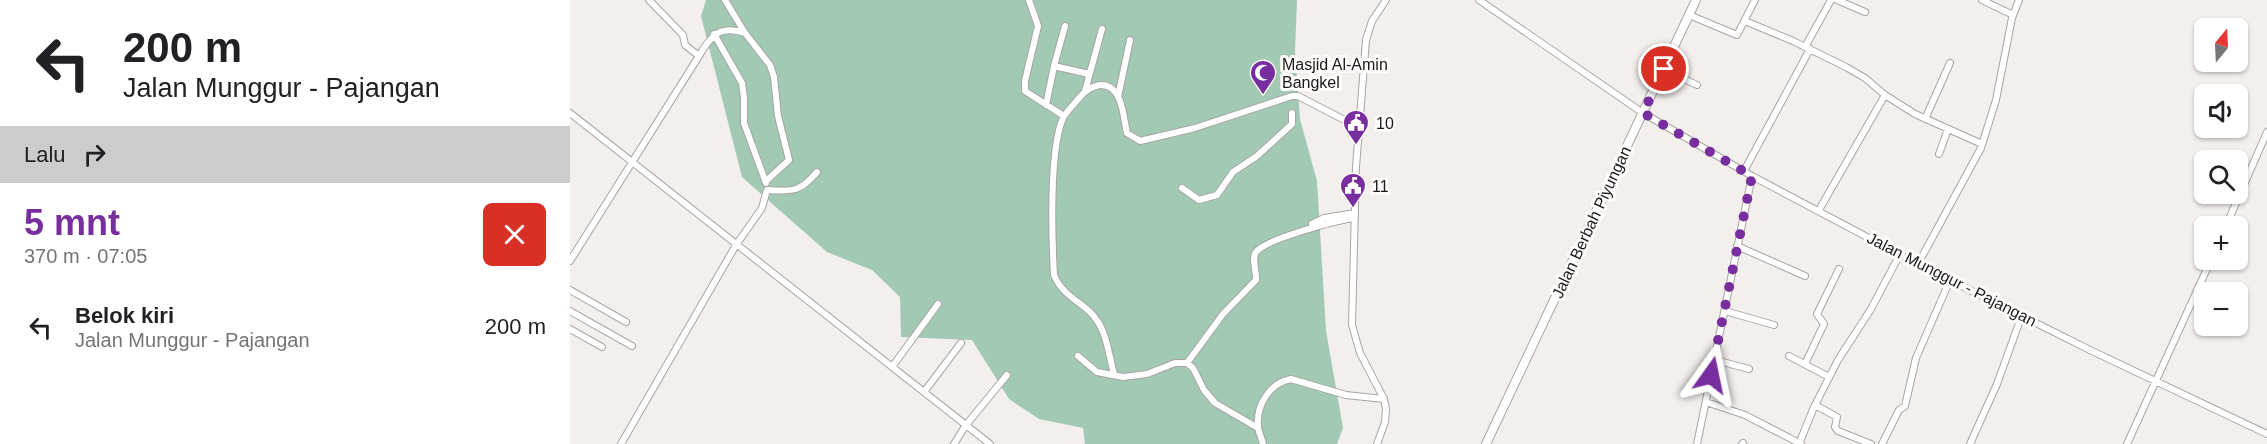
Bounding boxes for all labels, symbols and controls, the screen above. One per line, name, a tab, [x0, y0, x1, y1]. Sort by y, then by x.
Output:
north arrow	[2194, 18, 2248, 72]
map controls	[2194, 18, 2248, 336]
icon: left	[24, 24, 102, 102]
text: 200 m	[123, 24, 242, 71]
pin	[1638, 43, 1689, 94]
icon: arrive	[1647, 52, 1680, 85]
place label: Masjid Al-Amin Bangkel	[1282, 56, 1388, 91]
mosque icon: Masjid Al-Amin Bangkel	[1248, 58, 1278, 96]
text: Jalan Munggur - Pajangan	[123, 73, 440, 103]
button: sound	[2194, 84, 2248, 138]
public building icon: 10	[1341, 108, 1371, 146]
place label: 10	[1376, 115, 1394, 132]
icon: right	[78, 138, 111, 171]
text: Lalu	[24, 142, 66, 167]
street label: Jalan Berbah Piyungan	[1549, 144, 1634, 301]
button: search	[2194, 150, 2248, 204]
public building icon: 11	[1338, 171, 1368, 209]
place label: 11	[1372, 178, 1389, 195]
text: 5 mnt	[24, 202, 120, 243]
button: close	[483, 203, 546, 266]
button: +	[2194, 216, 2248, 270]
street label: Jalan Munggur - Pajangan	[1864, 229, 2039, 330]
text: 370 m · 07:05	[24, 245, 147, 267]
button: −	[2194, 282, 2248, 336]
text: Belok kiri	[75, 303, 174, 328]
icon: left	[24, 311, 57, 344]
text: 200 m	[485, 314, 546, 339]
text: Jalan Munggur - Pajangan	[75, 329, 310, 351]
position arrow	[1679, 343, 1743, 407]

